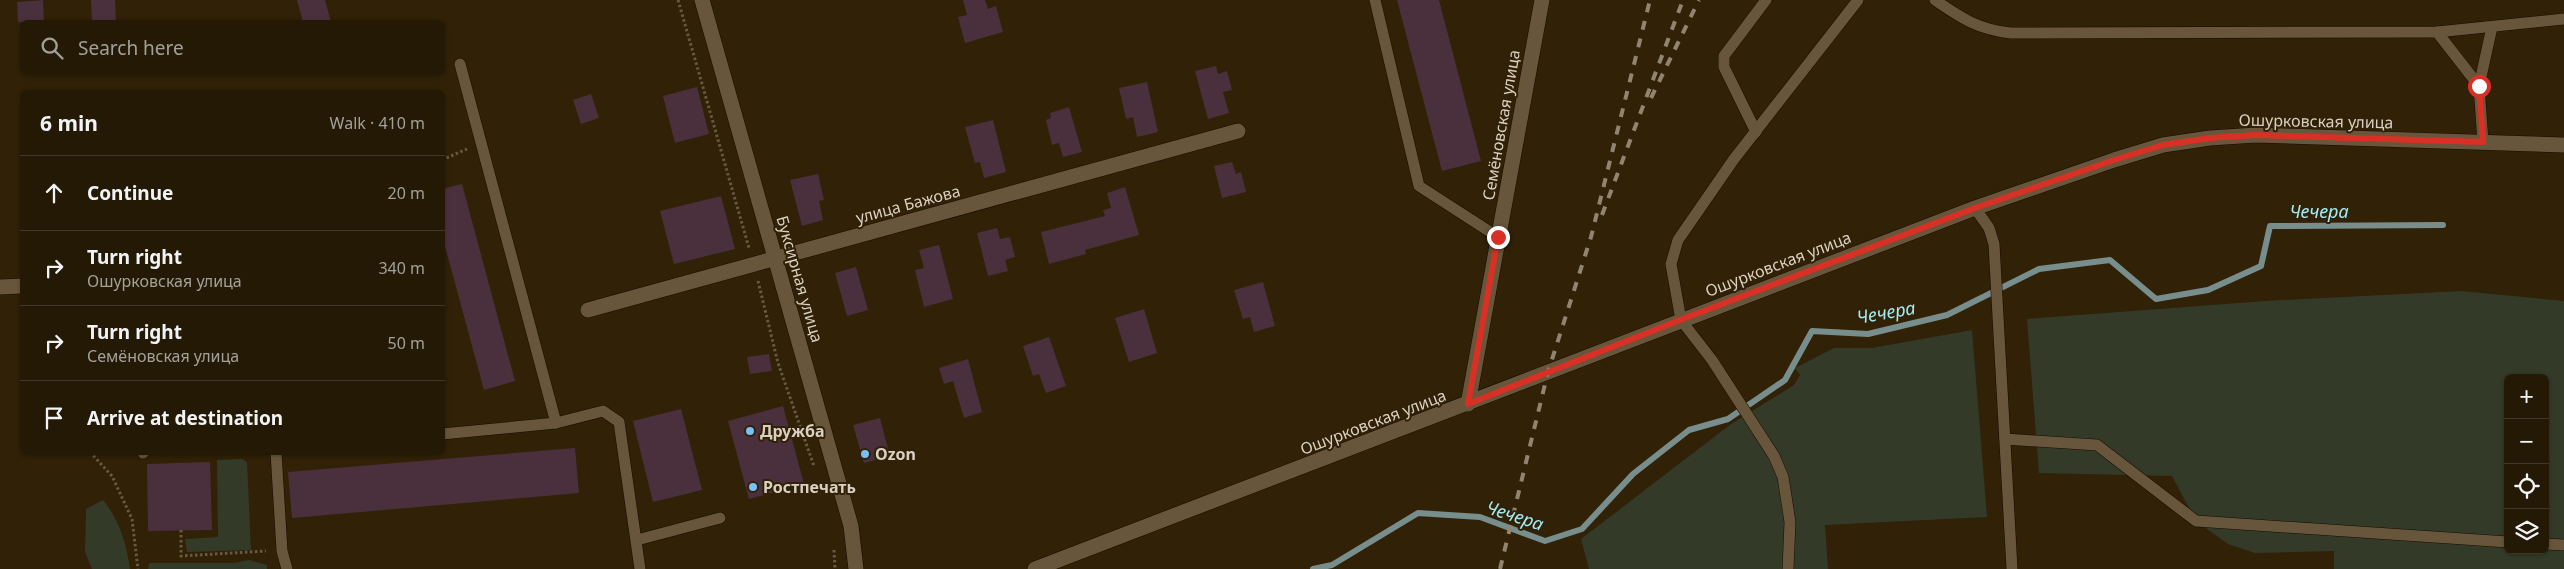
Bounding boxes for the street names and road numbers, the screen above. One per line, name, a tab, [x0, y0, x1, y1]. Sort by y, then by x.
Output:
street label: Семёновская улица	[1477, 48, 1525, 202]
street label: Ошурковская улица	[2238, 109, 2394, 133]
street label: улица Бажова	[853, 180, 963, 228]
street label: Буксирная улица	[771, 213, 829, 345]
street label: Ошурковская улица	[1702, 226, 1854, 302]
street label: Ошурковская улица	[1297, 384, 1449, 460]

